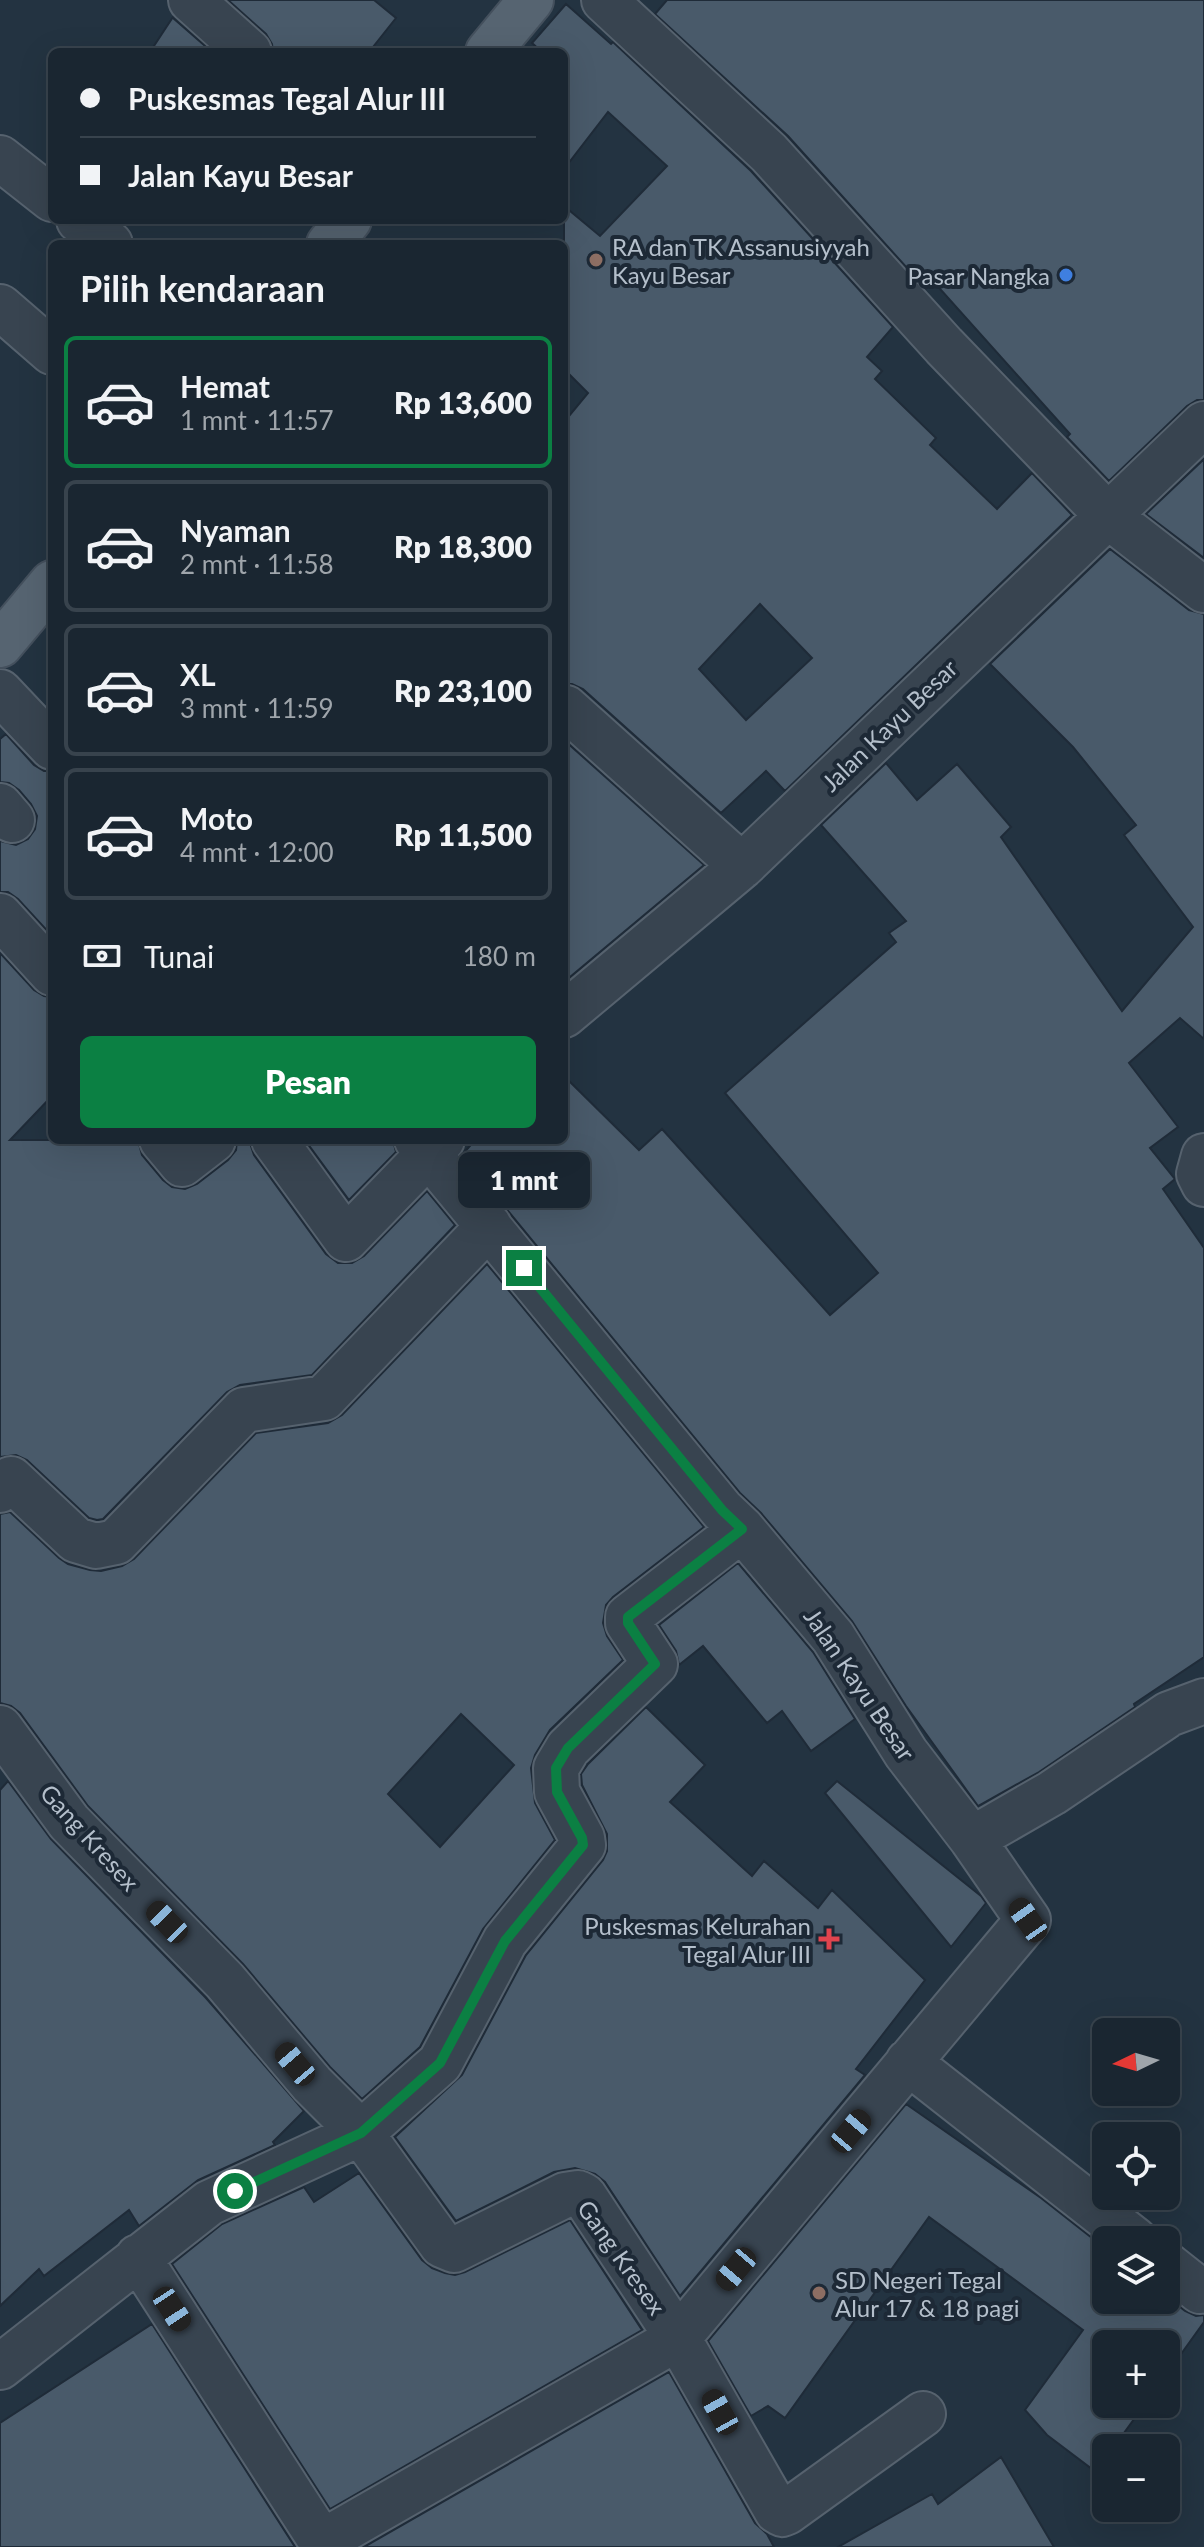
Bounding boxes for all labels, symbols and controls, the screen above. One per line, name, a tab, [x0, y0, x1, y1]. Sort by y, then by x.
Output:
text: Puskesmas Tegal Alur III	[128, 80, 446, 116]
text: Jalan Kayu Besar	[128, 157, 353, 193]
place label: RA dan TK Assanusiyyah Kayu Besar	[612, 232, 870, 289]
marker: RA dan TK Assanusiyyah Kayu Besar	[587, 251, 605, 269]
place label: Pasar Nangka	[907, 261, 1050, 290]
text: Pilih kendaraan	[80, 266, 325, 310]
marker: Pasar Nangka	[1057, 266, 1075, 284]
icon: car	[84, 366, 156, 438]
text: Hemat	[180, 368, 270, 404]
text: Rp 13,600	[394, 384, 532, 420]
text: 1 mnt · 11:57	[180, 404, 334, 436]
icon: car	[84, 510, 156, 582]
text: Nyaman	[180, 512, 291, 548]
text: Rp 18,300	[394, 528, 532, 564]
text: 2 mnt · 11:58	[180, 548, 334, 580]
street label: Jalan Kayu Besar	[815, 653, 963, 797]
icon: car	[84, 654, 156, 726]
text: XL	[180, 656, 216, 692]
text: Rp 23,100	[394, 672, 532, 708]
text: 3 mnt · 11:59	[180, 692, 334, 724]
icon: car	[84, 798, 156, 870]
text: Moto	[180, 800, 253, 836]
text: Rp 11,500	[394, 816, 532, 852]
text: 4 mnt · 12:00	[180, 836, 334, 868]
icon: cash	[80, 934, 124, 978]
text: Tunai	[144, 938, 214, 974]
text: 180 m	[463, 940, 536, 972]
button: Pesan	[80, 1036, 536, 1128]
callout: 1 mnt	[458, 1152, 590, 1208]
text: 1 mnt	[490, 1164, 558, 1196]
route end	[506, 1250, 542, 1286]
street label: Jalan Kayu Besar	[798, 1602, 922, 1766]
street label: Gang Kresex	[35, 1778, 145, 1896]
car	[1004, 1893, 1052, 1947]
car	[142, 1896, 192, 1948]
place label: Puskesmas Kelurahan Tegal Alur III	[584, 1911, 811, 1968]
marker: Puskesmas Kelurahan Tegal Alur III	[818, 1928, 840, 1950]
north arrow	[1092, 2018, 1180, 2106]
map controls	[1092, 2018, 1180, 2522]
car	[270, 2038, 320, 2090]
car	[826, 2105, 876, 2157]
button: locate	[1092, 2122, 1180, 2210]
route start	[217, 2173, 253, 2209]
street label: Gang Kresex	[572, 2194, 672, 2320]
button: layers	[1092, 2226, 1180, 2314]
car	[711, 2243, 761, 2295]
place label: SD Negeri Tegal Alur 17 & 18 pagi	[835, 2265, 1019, 2322]
car	[149, 2282, 195, 2336]
marker: SD Negeri Tegal Alur 17 & 18 pagi	[810, 2284, 828, 2302]
button: +	[1092, 2330, 1180, 2418]
car	[698, 2385, 742, 2439]
button: −	[1092, 2434, 1180, 2522]

